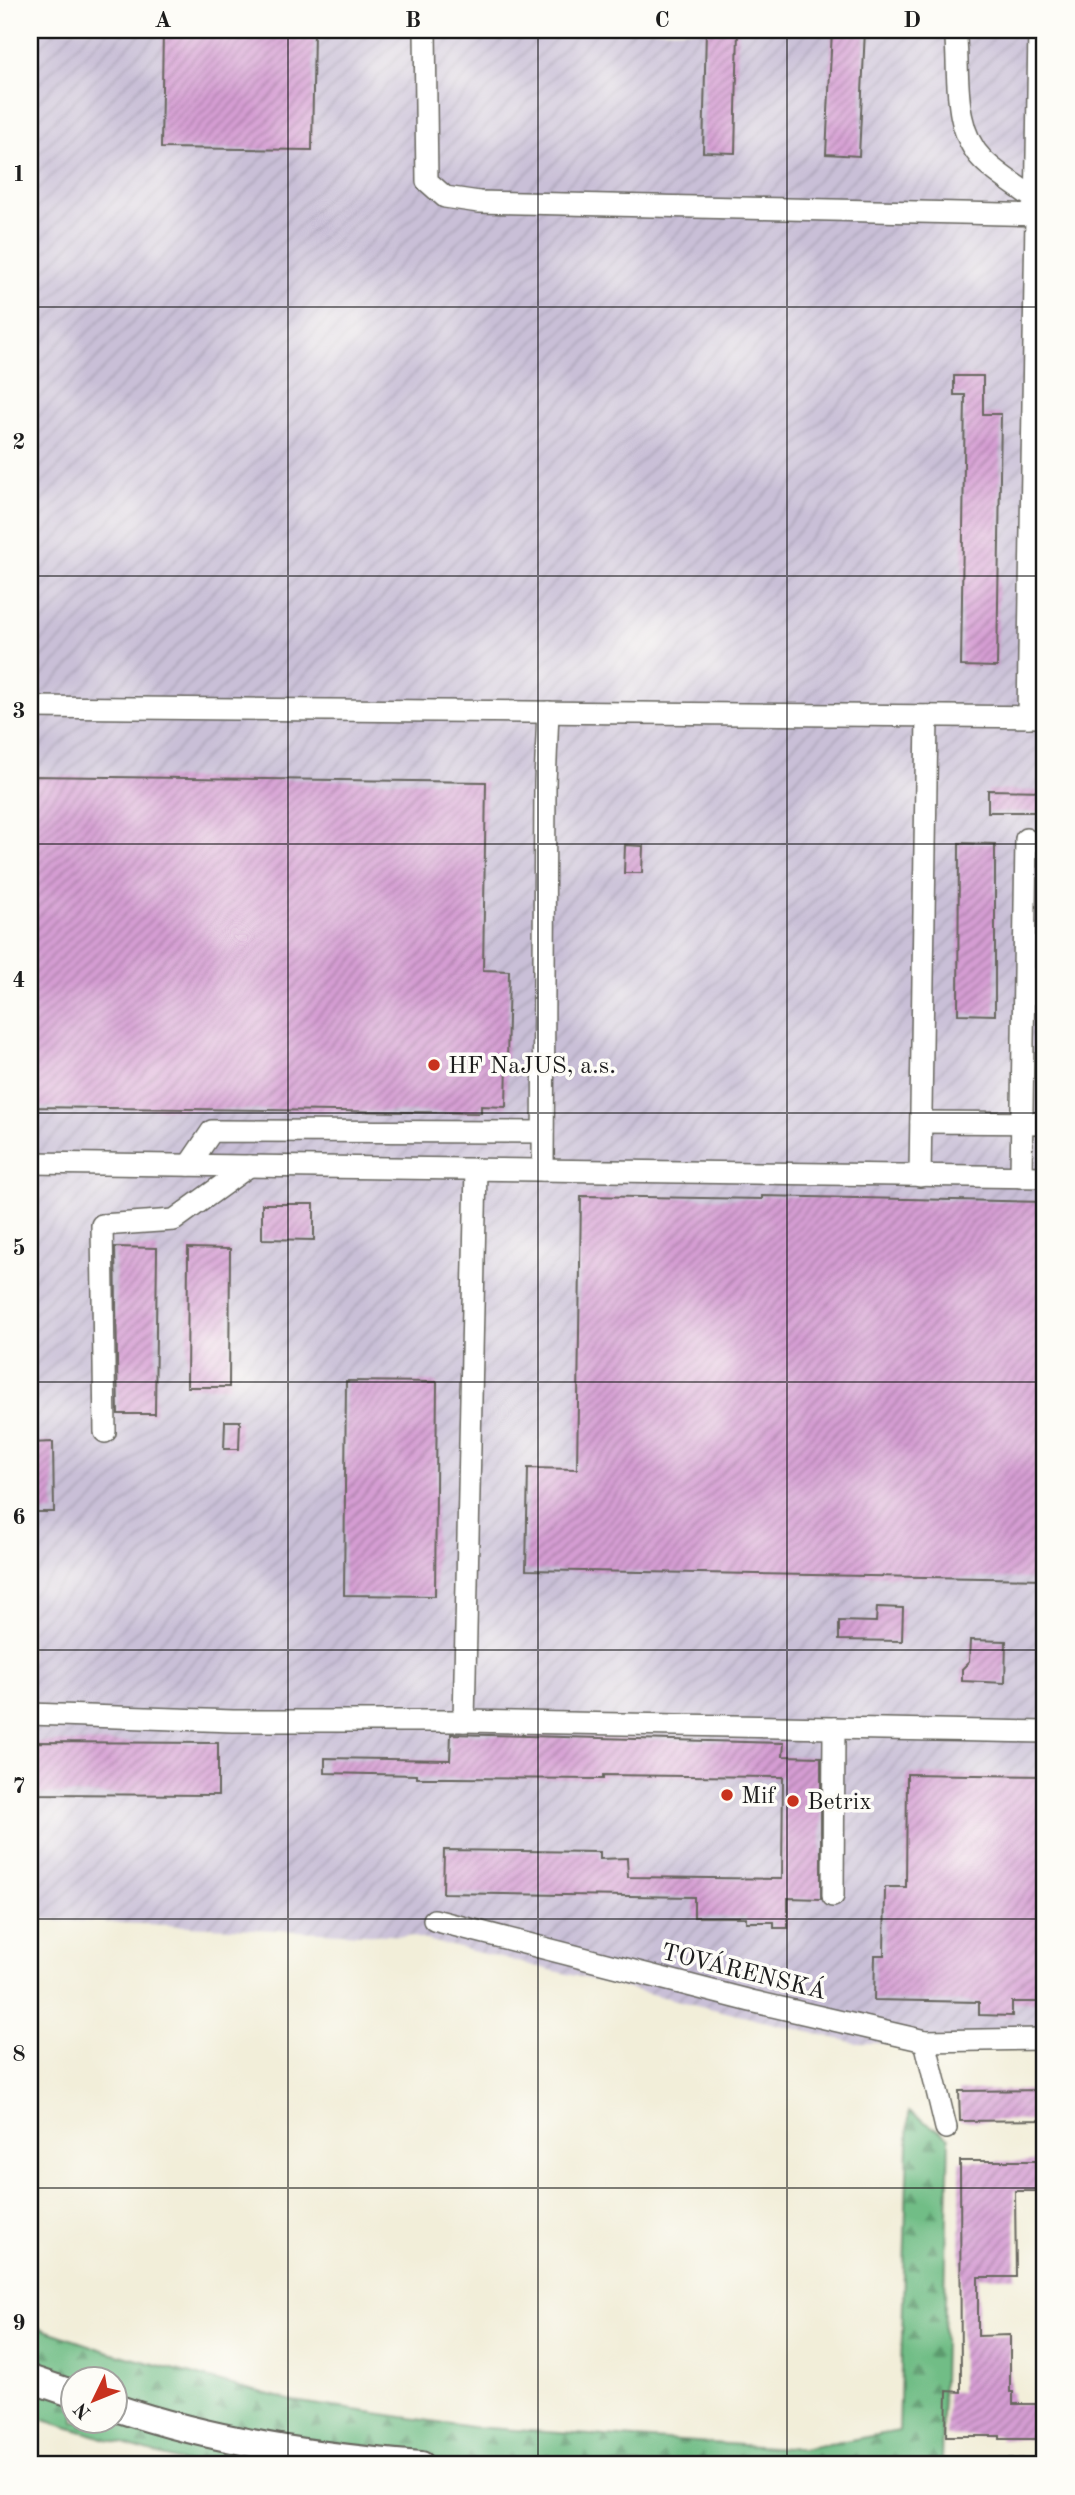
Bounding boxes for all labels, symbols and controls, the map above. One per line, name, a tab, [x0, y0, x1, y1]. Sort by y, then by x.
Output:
text: A	[154, 9, 172, 32]
text: B	[405, 9, 421, 32]
text: C	[654, 9, 670, 32]
text: D	[903, 9, 921, 32]
text: 1	[12, 163, 26, 186]
text: 2	[12, 431, 26, 454]
text: 3	[12, 700, 26, 723]
text: 4	[12, 969, 26, 992]
place label: HF NaJUS, a.s.	[448, 1055, 616, 1079]
marker: HF NaJUS, a.s.	[426, 1057, 442, 1073]
text: 5	[12, 1237, 26, 1260]
text: 6	[12, 1506, 26, 1529]
text: 7	[12, 1775, 26, 1798]
place label: Mif	[741, 1785, 777, 1809]
marker: Mif	[719, 1787, 735, 1803]
place label: Betrix	[807, 1791, 872, 1815]
marker: Betrix	[785, 1793, 801, 1809]
street label: TOVÁRENSKÁ	[659, 1937, 829, 2005]
text: 8	[12, 2043, 26, 2066]
text: 9	[12, 2312, 26, 2335]
north arrow	[60, 2366, 130, 2436]
text: N	[71, 2398, 95, 2422]

